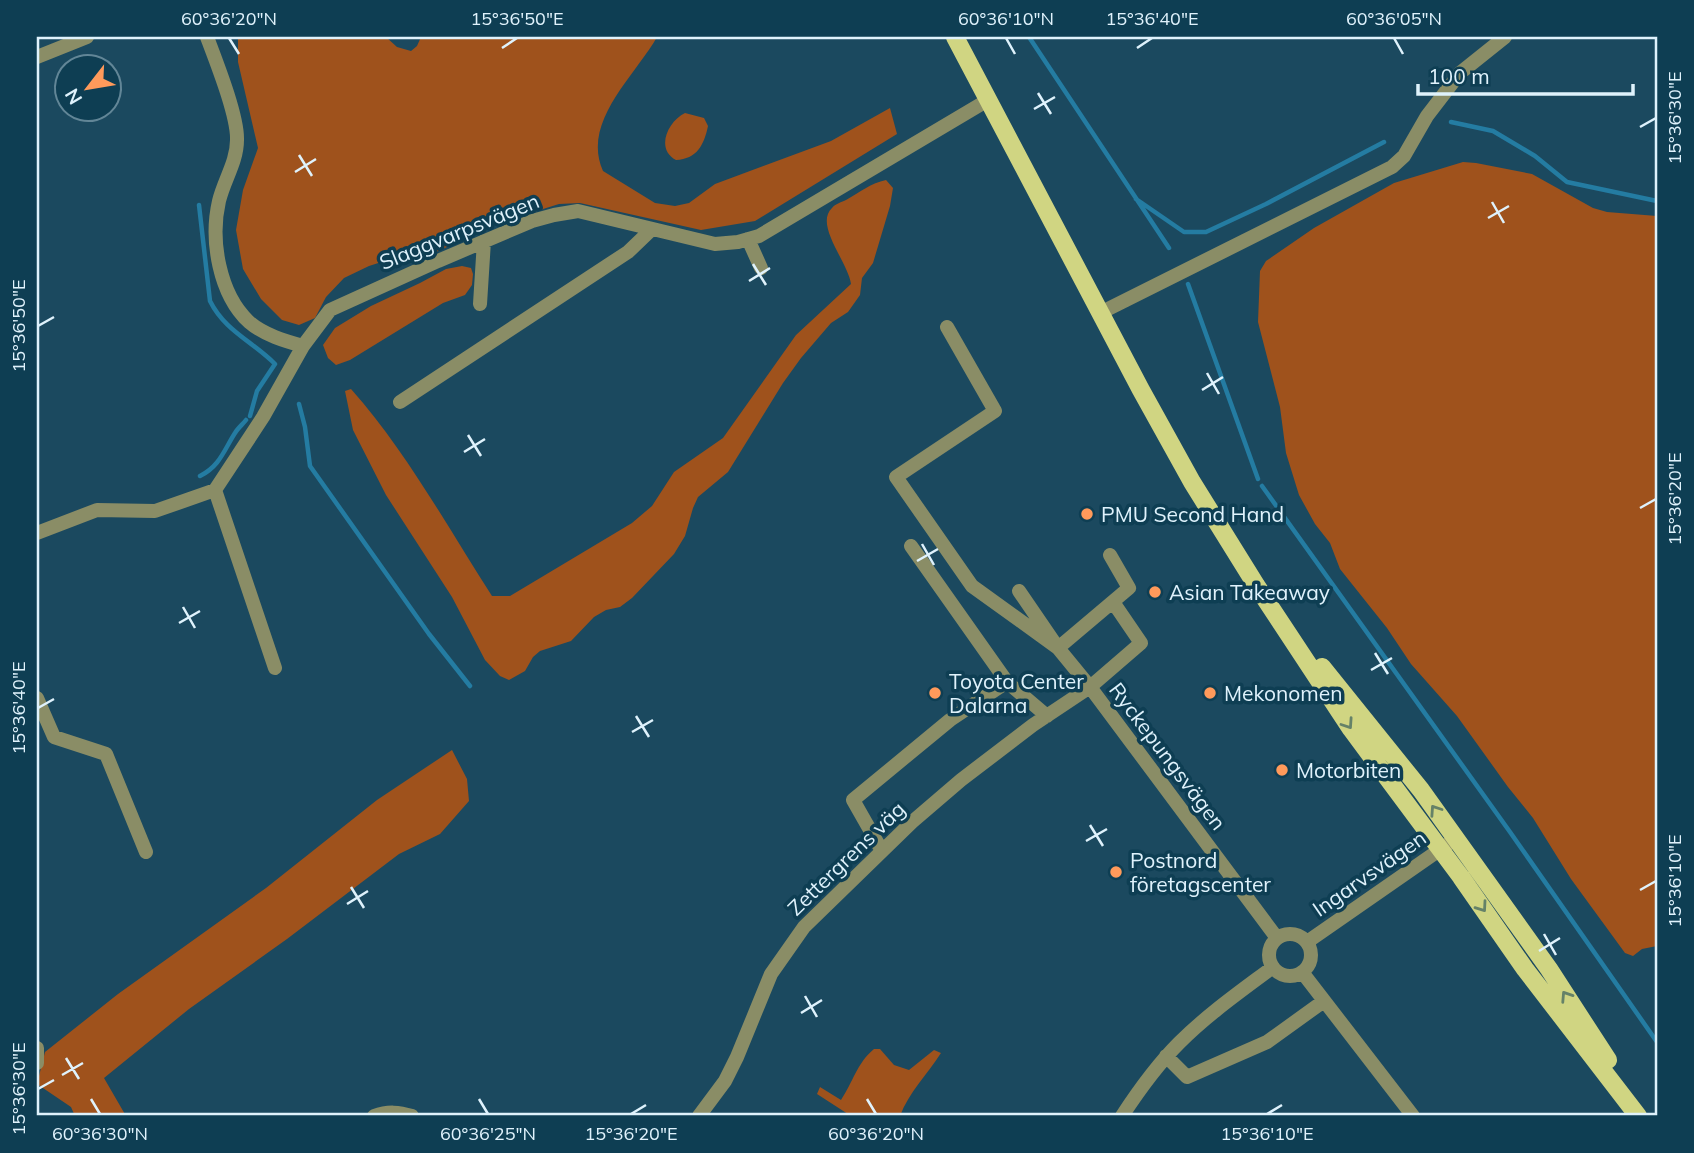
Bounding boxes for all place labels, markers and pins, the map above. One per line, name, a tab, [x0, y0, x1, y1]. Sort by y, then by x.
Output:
place label: PMU Second Hand	[1101, 501, 1284, 527]
marker: PMU Second Hand	[1079, 506, 1095, 522]
place label: Asian Takeaway	[1169, 579, 1330, 605]
marker: Asian Takeaway	[1147, 584, 1163, 600]
place label: Toyota Center Dalarna	[949, 668, 1084, 718]
place label: Mekonomen	[1224, 680, 1342, 706]
marker: Toyota Center Dalarna	[927, 685, 943, 701]
marker: Mekonomen	[1202, 685, 1218, 701]
place label: Motorbiten	[1296, 757, 1401, 783]
marker: Motorbiten	[1274, 762, 1290, 778]
place label: Postnord företagscenter	[1130, 847, 1271, 897]
marker: Postnord företagscenter	[1108, 864, 1124, 880]

